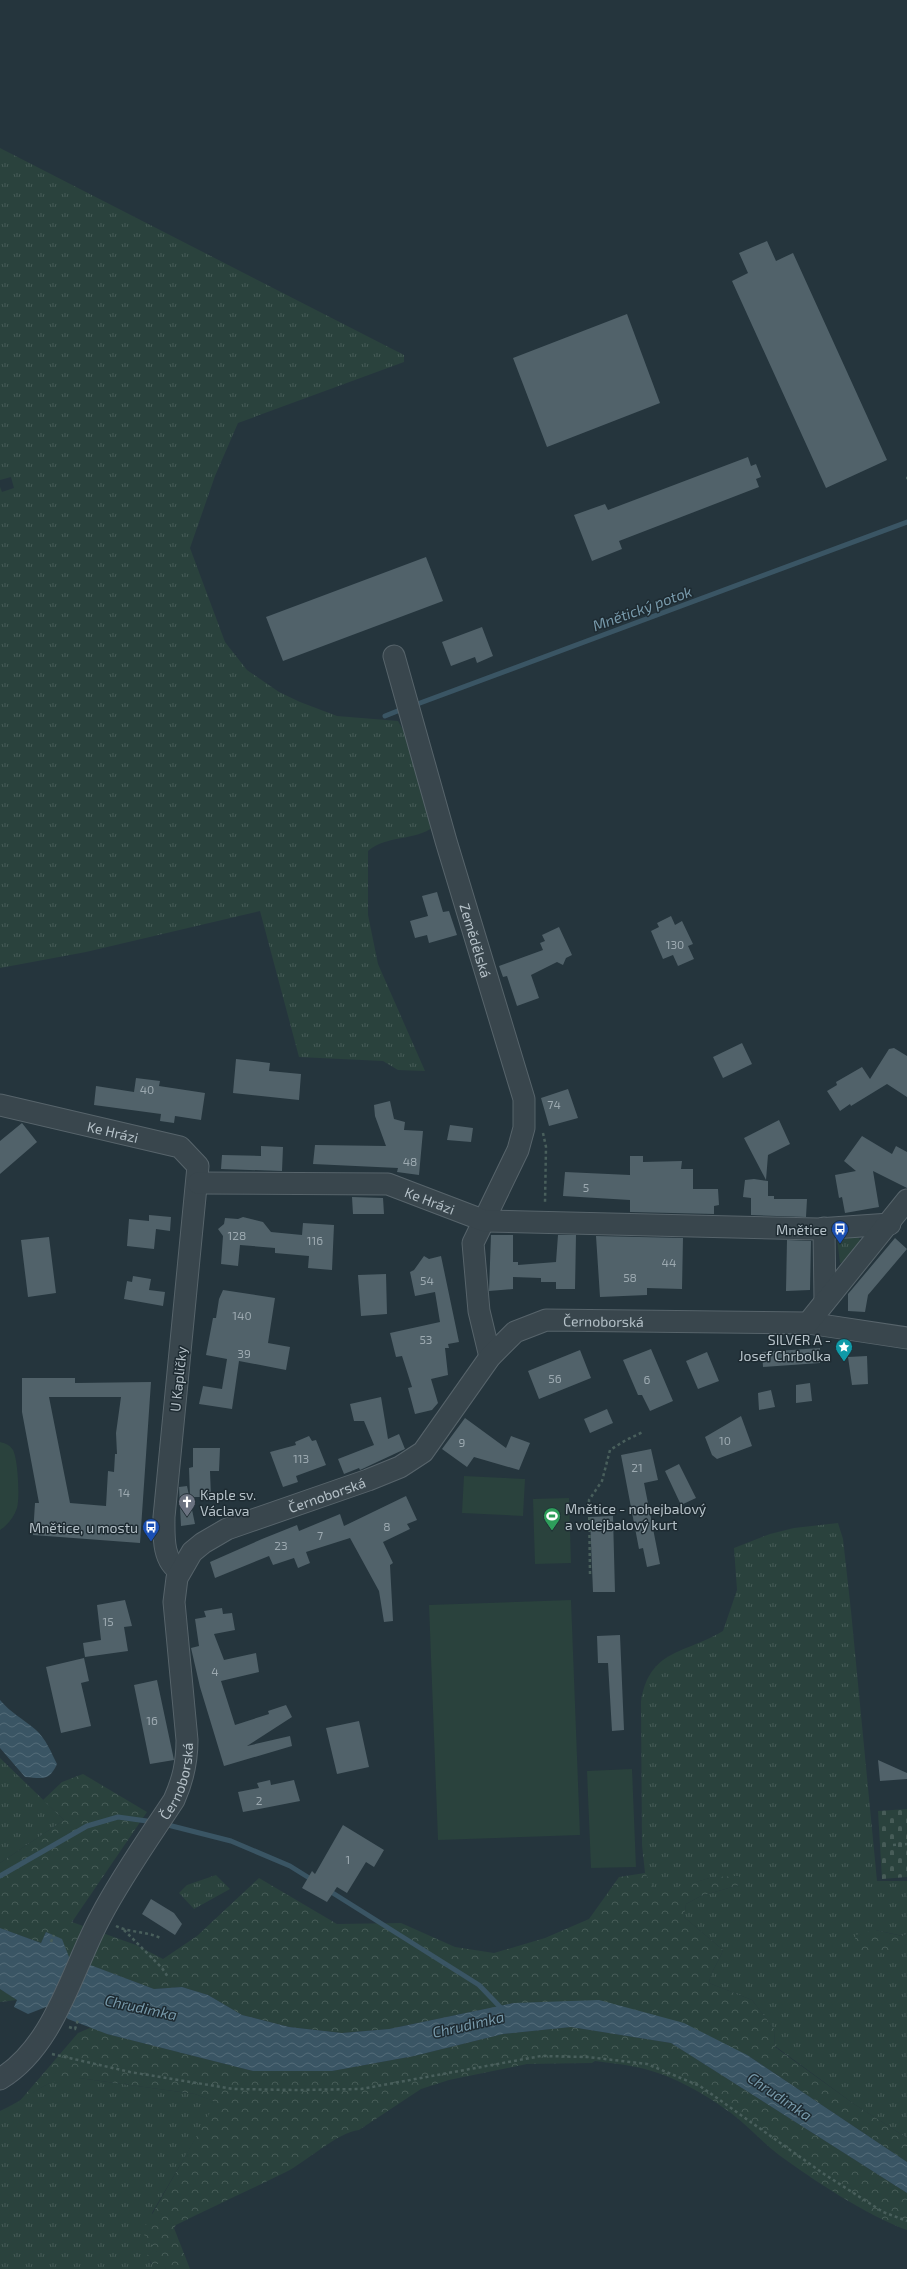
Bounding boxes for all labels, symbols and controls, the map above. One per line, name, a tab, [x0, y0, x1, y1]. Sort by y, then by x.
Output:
water label: Mnětický potok	[590, 582, 695, 635]
street label: Zemědělská	[457, 901, 495, 980]
house number: 130	[666, 937, 684, 951]
house number: 40	[140, 1082, 154, 1096]
house number: 74	[547, 1097, 561, 1111]
street label: Ke Hrázi	[86, 1117, 140, 1146]
house number: 48	[403, 1154, 417, 1168]
house number: 5	[583, 1180, 589, 1194]
street label: Ke Hrázi	[403, 1183, 457, 1217]
bus stop icon: Mnětice	[830, 1219, 850, 1244]
place label: Mnětice	[776, 1221, 827, 1238]
house number: 128	[228, 1228, 246, 1242]
house number: 116	[307, 1233, 323, 1247]
house number: 44	[662, 1255, 676, 1269]
house number: 58	[623, 1270, 637, 1284]
house number: 54	[420, 1273, 434, 1287]
house number: 140	[232, 1308, 252, 1322]
street label: Černoborská	[563, 1312, 644, 1330]
place label: SILVER A - Josef Chrbolka	[739, 1331, 831, 1364]
house number: 53	[419, 1332, 433, 1346]
place icon: SILVER A - Josef Chrbolka	[834, 1337, 854, 1362]
street label: U Kapličky	[166, 1345, 190, 1412]
house number: 39	[237, 1346, 251, 1360]
house number: 56	[548, 1371, 562, 1385]
house number: 6	[644, 1372, 651, 1386]
house number: 10	[719, 1433, 731, 1447]
house number: 9	[459, 1435, 466, 1449]
house number: 113	[293, 1451, 309, 1465]
house number: 21	[631, 1460, 643, 1474]
street label: Černoborská	[286, 1473, 368, 1516]
house number: 14	[118, 1485, 130, 1499]
place label: Kaple sv. Václava	[200, 1486, 256, 1519]
church icon: Kaple sv. Václava	[177, 1492, 197, 1517]
place label: Mnětice - nohejbalový a volejbalový kurt	[565, 1500, 707, 1533]
sports icon: Mnětice - nohejbalový a volejbalový kurt	[542, 1506, 562, 1531]
bus stop icon: Mnětice, u mostu	[141, 1517, 161, 1542]
place label: Mnětice, u mostu	[29, 1519, 138, 1536]
house number: 8	[383, 1519, 391, 1533]
house number: 7	[317, 1528, 323, 1542]
house number: 23	[274, 1538, 288, 1552]
house number: 15	[102, 1614, 114, 1628]
house number: 4	[211, 1664, 219, 1678]
house number: 16	[146, 1713, 158, 1727]
street label: Černoborská	[155, 1742, 196, 1822]
house number: 2	[256, 1793, 263, 1807]
house number: 1	[346, 1852, 350, 1866]
water label: Chrudimka	[103, 1991, 179, 2023]
water label: Chrudimka	[430, 2007, 506, 2041]
water label: Chrudimka	[745, 2068, 815, 2124]

